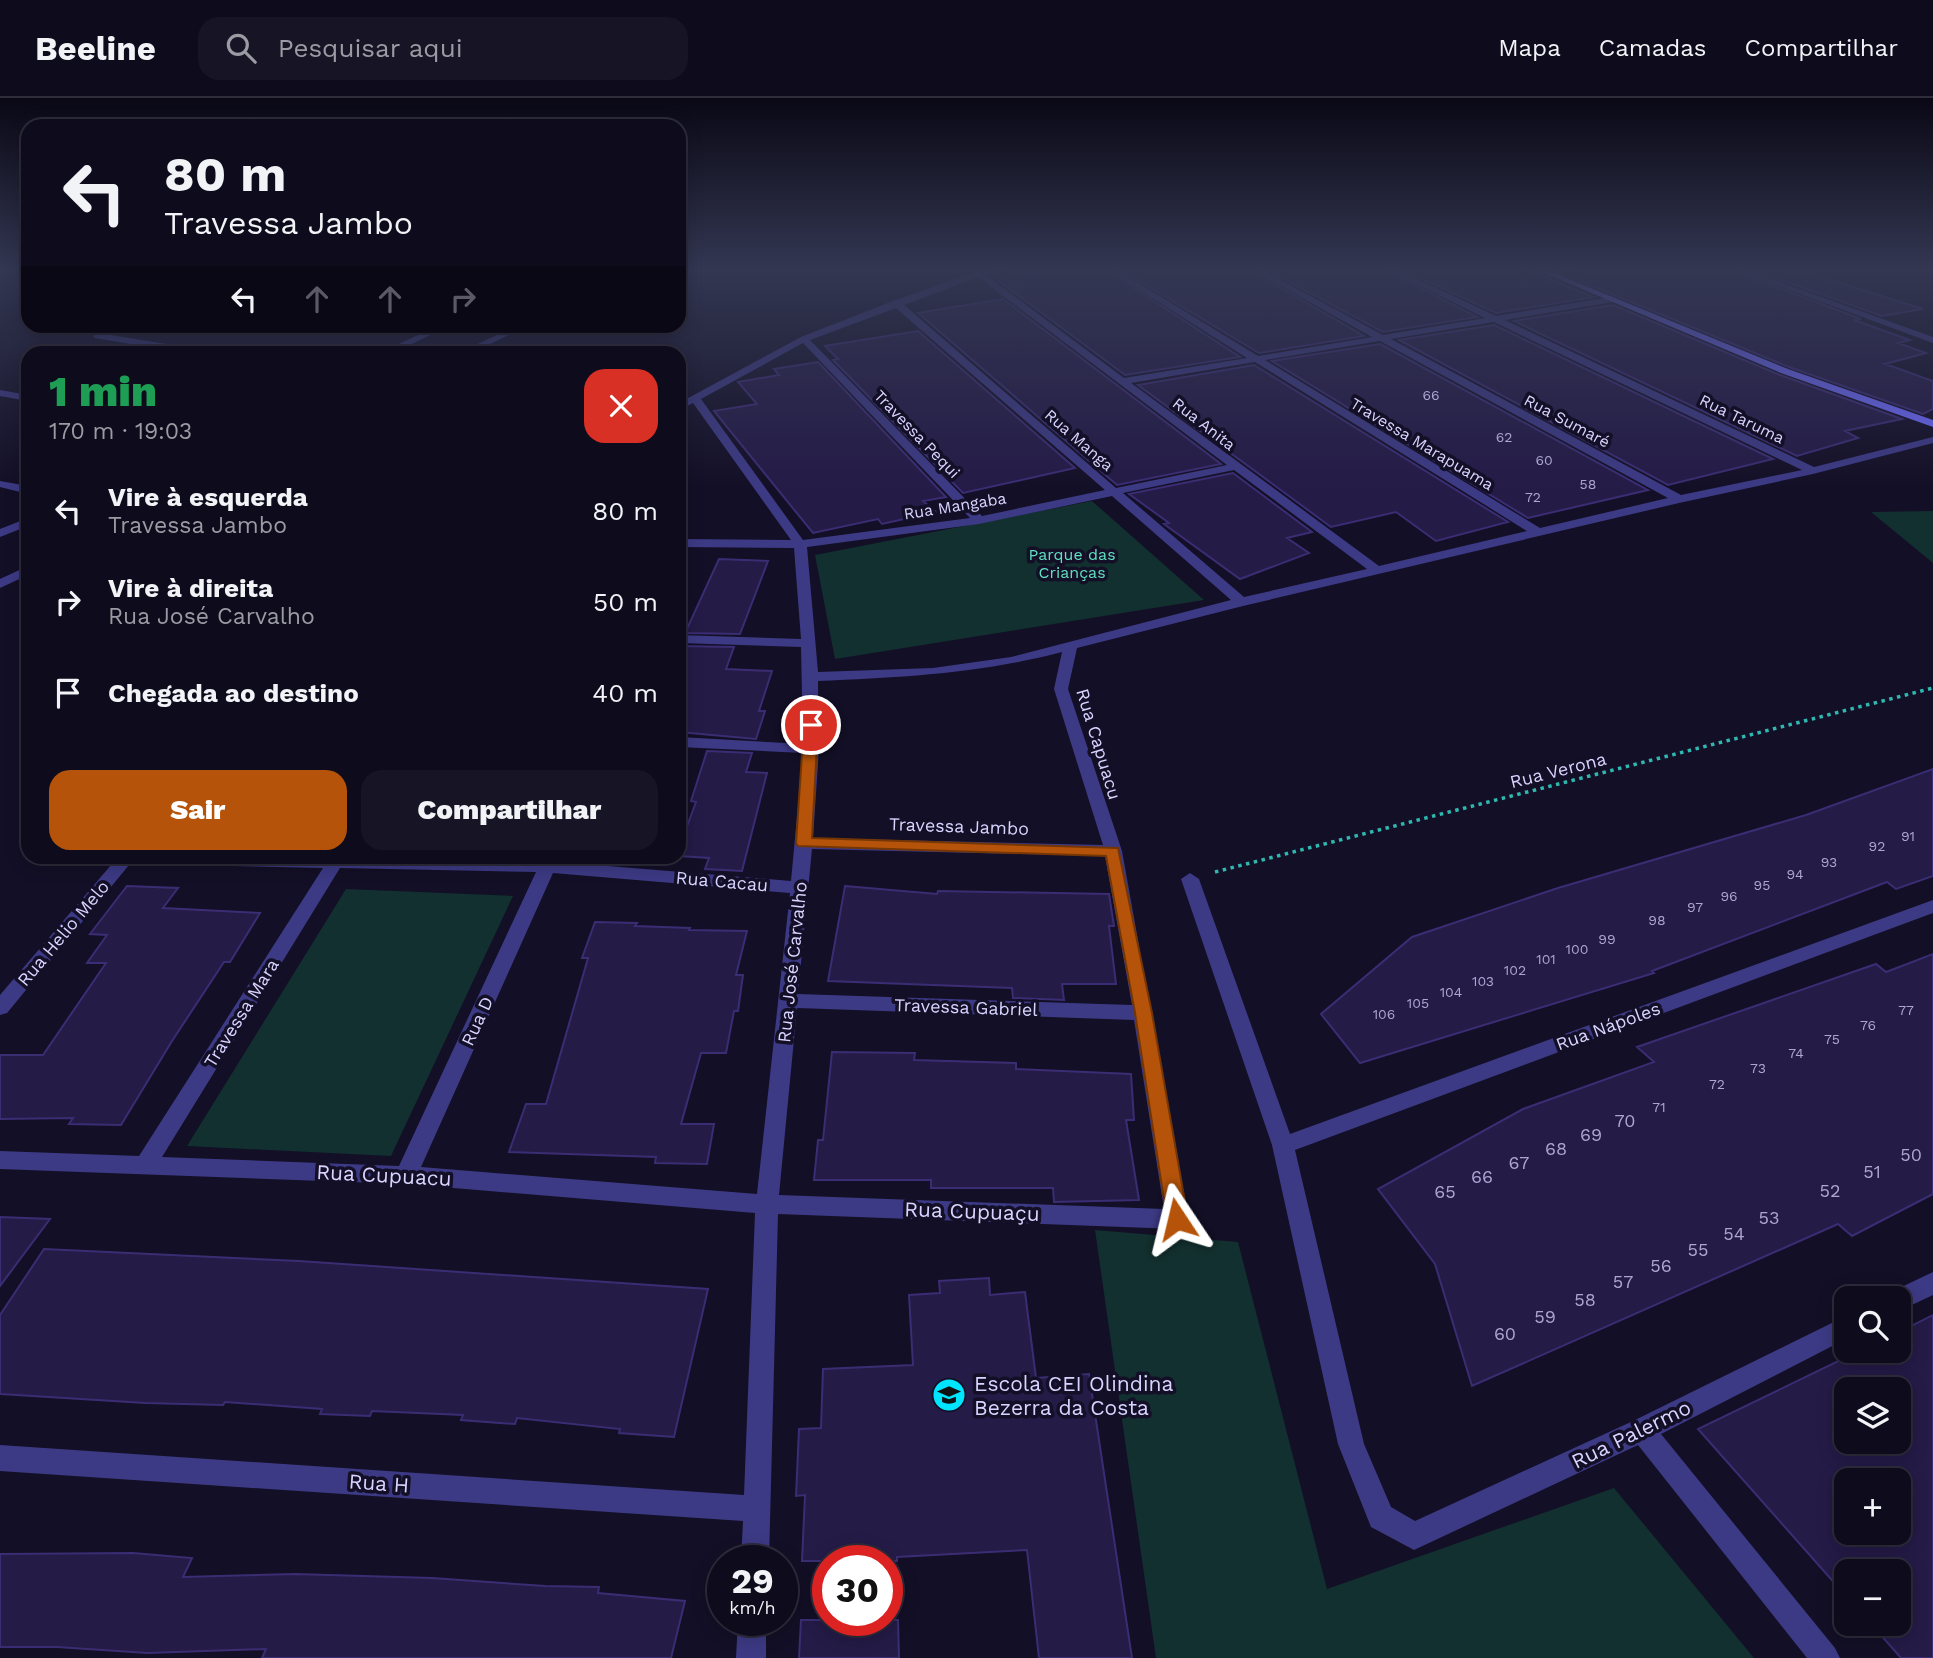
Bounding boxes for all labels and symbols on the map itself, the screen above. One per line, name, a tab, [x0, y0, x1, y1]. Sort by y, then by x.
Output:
street label: Travessa Pequi	[870, 386, 964, 482]
house number: 66	[1422, 387, 1440, 403]
street label: Rua Sumaré	[1521, 390, 1613, 452]
street label: Rua Taruma	[1697, 390, 1787, 448]
street label: Rua Anita	[1169, 394, 1239, 454]
street label: Travessa Marapuama	[1347, 394, 1497, 494]
street label: Rua Manga	[1041, 405, 1117, 475]
house number: 62	[1496, 429, 1512, 445]
house number: 60	[1535, 452, 1553, 468]
house number: 58	[1580, 476, 1596, 492]
street label: Rua Mangaba	[902, 489, 1008, 523]
house number: 72	[1525, 489, 1541, 505]
park label: Parque das Crianças	[1028, 545, 1116, 582]
street label: Rua Capuacu	[1072, 686, 1126, 802]
pin	[781, 695, 841, 755]
street label: Rua Verona	[1508, 748, 1608, 792]
street label: Travessa Jambo	[889, 813, 1029, 839]
house number: 91	[1901, 828, 1915, 844]
house number: 92	[1869, 838, 1885, 854]
house number: 93	[1821, 854, 1837, 870]
house number: 94	[1786, 866, 1804, 882]
street label: Rua Cacau	[675, 867, 769, 895]
street label: Rua Helio Melo	[13, 876, 113, 990]
house number: 95	[1754, 877, 1770, 893]
street label: Rua José Carvalho	[773, 880, 811, 1044]
house number: 96	[1720, 888, 1738, 904]
house number: 97	[1687, 899, 1703, 915]
house number: 98	[1648, 912, 1666, 928]
house number: 99	[1598, 931, 1616, 947]
house number: 100	[1566, 941, 1588, 957]
house number: 101	[1536, 951, 1556, 967]
street label: Travessa Mara	[199, 955, 283, 1071]
house number: 102	[1504, 962, 1526, 978]
house number: 103	[1472, 973, 1494, 989]
house number: 104	[1440, 984, 1462, 1000]
street label: Rua D	[457, 993, 497, 1049]
street label: Travessa Gabriel	[894, 994, 1039, 1020]
house number: 105	[1407, 995, 1429, 1011]
street label: Rua Nápoles	[1553, 997, 1663, 1055]
house number: 77	[1898, 1002, 1914, 1018]
house number: 106	[1373, 1006, 1395, 1022]
house number: 76	[1860, 1017, 1876, 1033]
house number: 75	[1824, 1031, 1840, 1047]
house number: 74	[1788, 1045, 1804, 1061]
house number: 73	[1750, 1060, 1766, 1076]
house number: 72	[1709, 1076, 1725, 1092]
house number: 71	[1652, 1099, 1666, 1115]
house number: 70	[1615, 1110, 1635, 1131]
house number: 69	[1580, 1124, 1602, 1145]
house number: 68	[1545, 1138, 1567, 1159]
house number: 50	[1900, 1144, 1922, 1165]
house number: 67	[1509, 1152, 1529, 1173]
street label: Rua Cupuacu	[316, 1159, 452, 1191]
house number: 51	[1863, 1161, 1881, 1182]
house number: 66	[1471, 1166, 1493, 1187]
house number: 52	[1820, 1180, 1840, 1201]
house number: 65	[1434, 1181, 1456, 1202]
position arrow	[1140, 1182, 1214, 1256]
street label: Rua Cupuaçu	[904, 1196, 1040, 1226]
house number: 53	[1759, 1207, 1779, 1228]
house number: 54	[1723, 1223, 1745, 1244]
house number: 55	[1688, 1239, 1708, 1260]
house number: 56	[1650, 1255, 1672, 1276]
house number: 57	[1613, 1271, 1633, 1292]
house number: 58	[1574, 1289, 1596, 1310]
house number: 59	[1534, 1306, 1556, 1327]
house number: 60	[1494, 1323, 1516, 1344]
place label: Escola CEI Olindina Bezerra da Costa	[974, 1371, 1173, 1420]
school or university icon: Escola CEI Olindina Bezerra da Costa	[930, 1376, 968, 1414]
street label: Rua Palermo	[1567, 1394, 1695, 1474]
street label: Rua H	[348, 1468, 410, 1498]
speed limit sign: 30	[812, 1545, 903, 1636]

